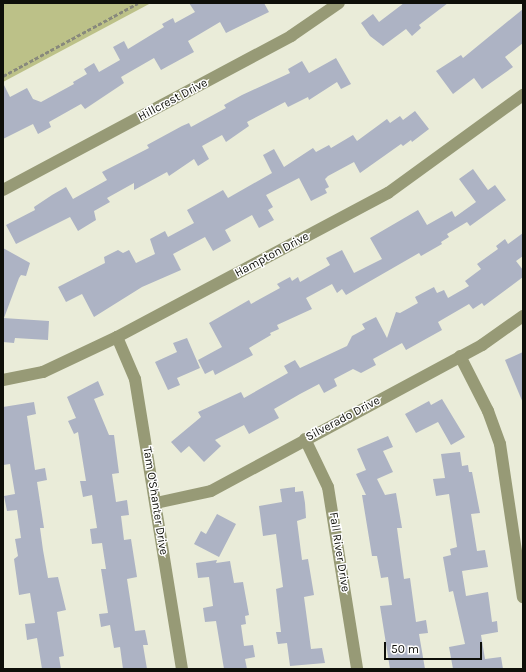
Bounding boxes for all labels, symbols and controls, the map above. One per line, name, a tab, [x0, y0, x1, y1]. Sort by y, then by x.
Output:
street label: Hillcrest Drive	[136, 76, 210, 124]
street label: Hampton Drive	[232, 229, 312, 281]
street label: Silverado Drive	[303, 393, 383, 445]
street label: Tam O'Shanter Drive	[139, 446, 171, 556]
street label: Fall River Drive	[326, 511, 352, 593]
scale bar	[386, 634, 484, 660]
text: 50 m	[391, 642, 419, 656]

